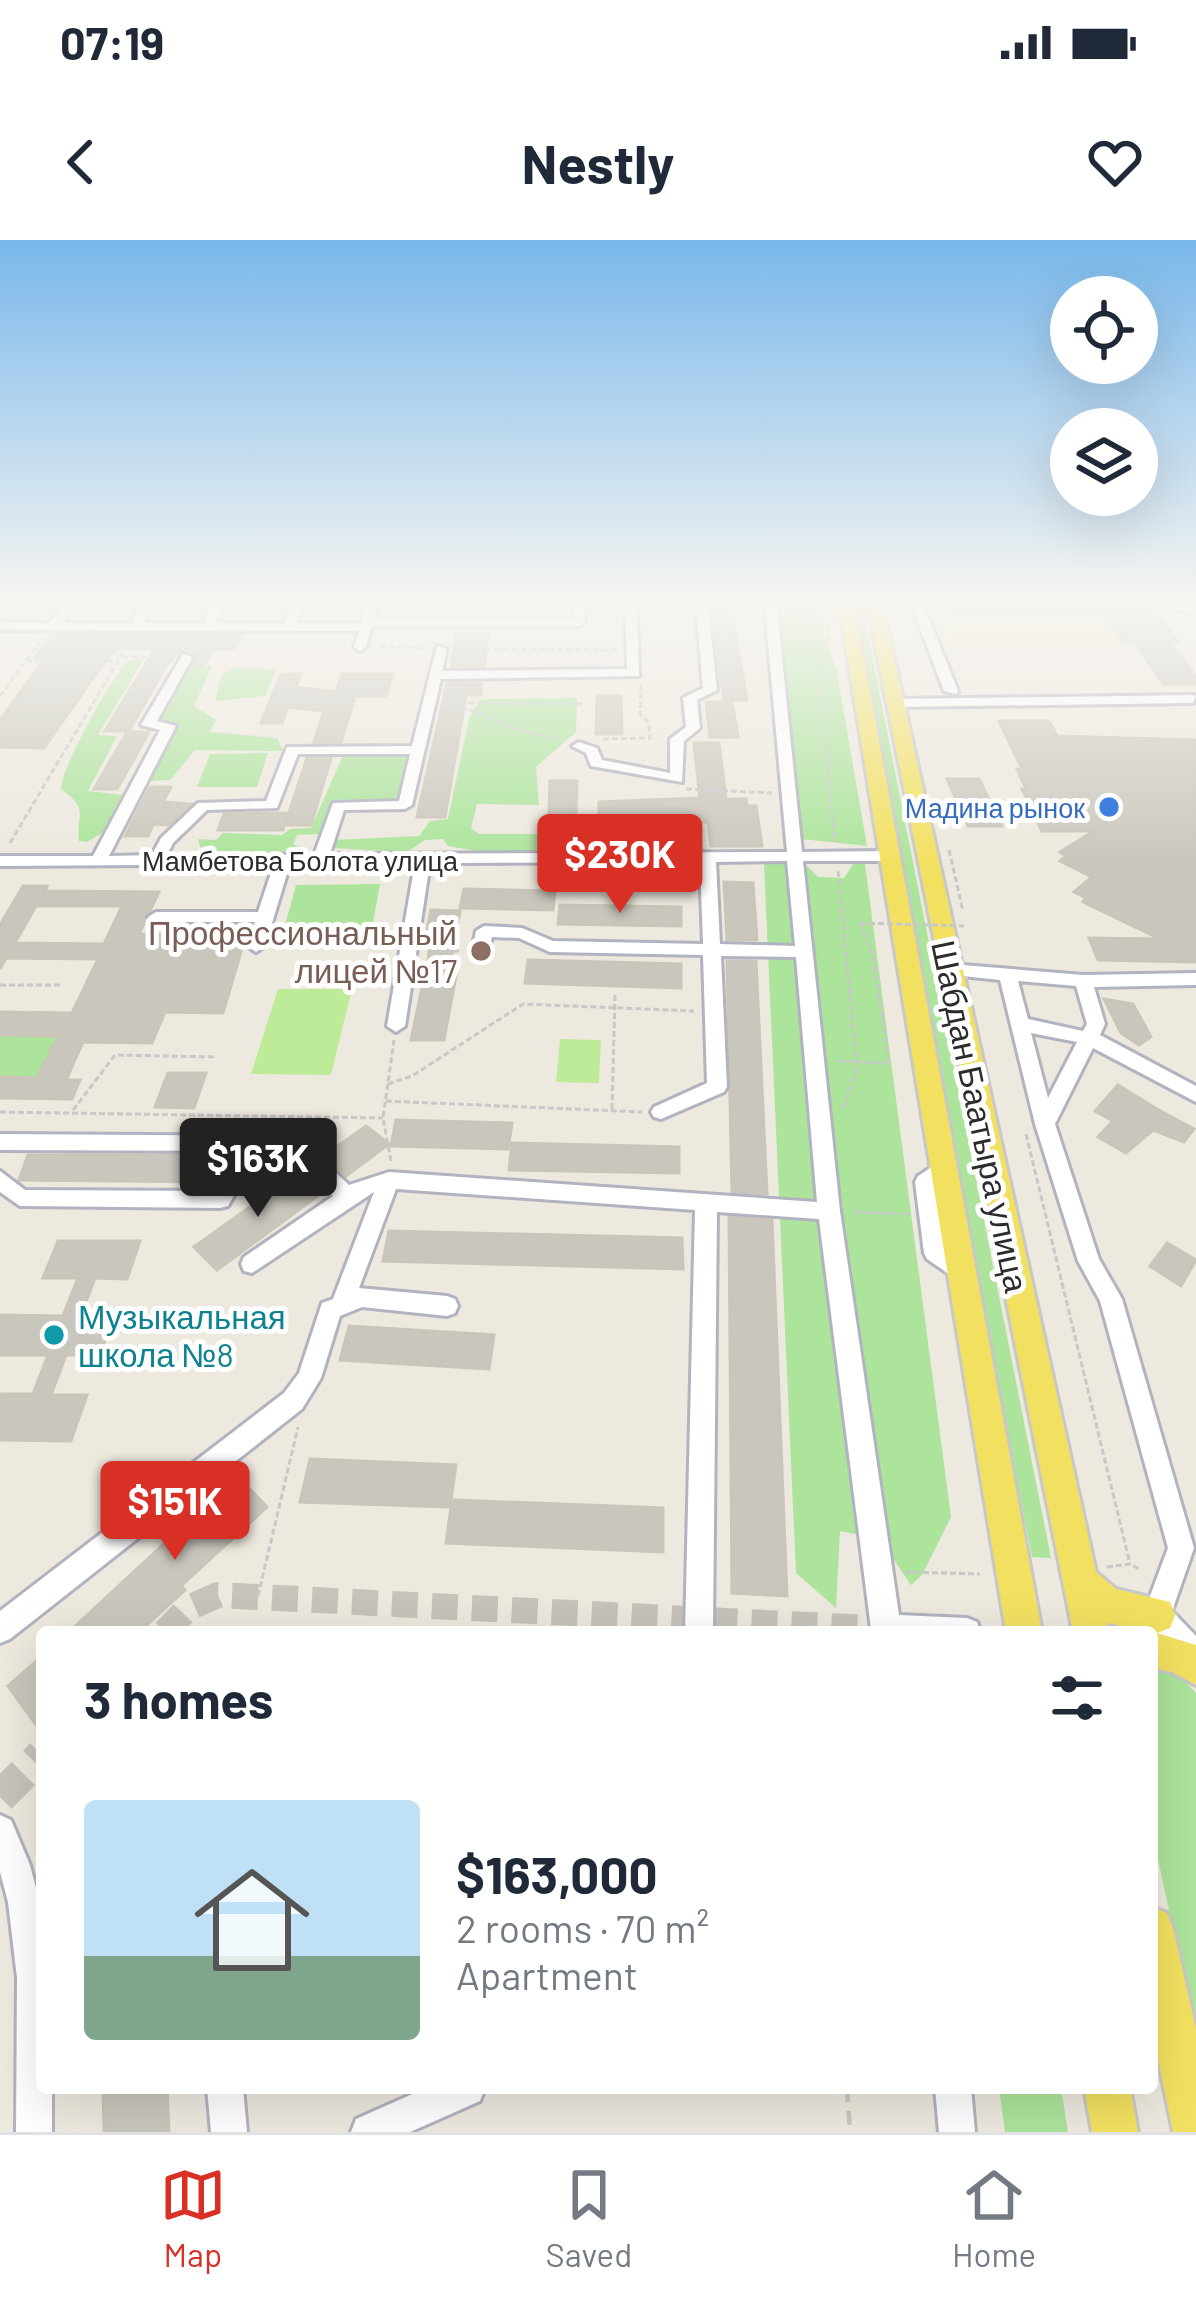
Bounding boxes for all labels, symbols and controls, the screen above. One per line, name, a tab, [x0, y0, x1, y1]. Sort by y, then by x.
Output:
text: 07:19	[60, 15, 164, 69]
icon: back	[48, 129, 114, 195]
icon: heart	[1082, 129, 1148, 195]
text: Nestly	[522, 130, 674, 195]
map controls	[1050, 276, 1158, 516]
button: locate	[1050, 276, 1158, 384]
button: layers	[1050, 408, 1158, 516]
place label: Мадина рынок	[905, 791, 1085, 824]
marker: Мадина рынок	[1096, 794, 1122, 820]
pin: $230K	[536, 814, 704, 916]
text: $230K	[564, 829, 676, 876]
street label: Мамбетова Болота улица	[142, 844, 459, 877]
place label: Профессиональный лицей №17	[148, 912, 457, 990]
street label: Шабдан Баатыра улица	[924, 936, 1038, 1296]
marker: Профессиональный лицей №17	[468, 938, 494, 964]
pin: $163K	[174, 1118, 342, 1220]
text: $163K	[207, 1133, 309, 1180]
place label: Музыкальная школа №8	[78, 1296, 286, 1374]
marker: Музыкальная школа №8	[41, 1322, 67, 1348]
pin: $151K	[91, 1461, 259, 1563]
text: $151K	[128, 1476, 222, 1523]
icon: filters	[1044, 1665, 1110, 1731]
text: 3 homes	[84, 1668, 273, 1729]
text: $163,000	[456, 1843, 658, 1904]
icon: home	[180, 1848, 324, 1992]
text: 2 rooms · 70 m²	[456, 1904, 709, 1951]
text: Apartment	[456, 1951, 638, 1998]
tab: Map	[160, 2162, 226, 2274]
tab: Saved	[546, 2162, 632, 2274]
tab: Home	[952, 2162, 1036, 2274]

